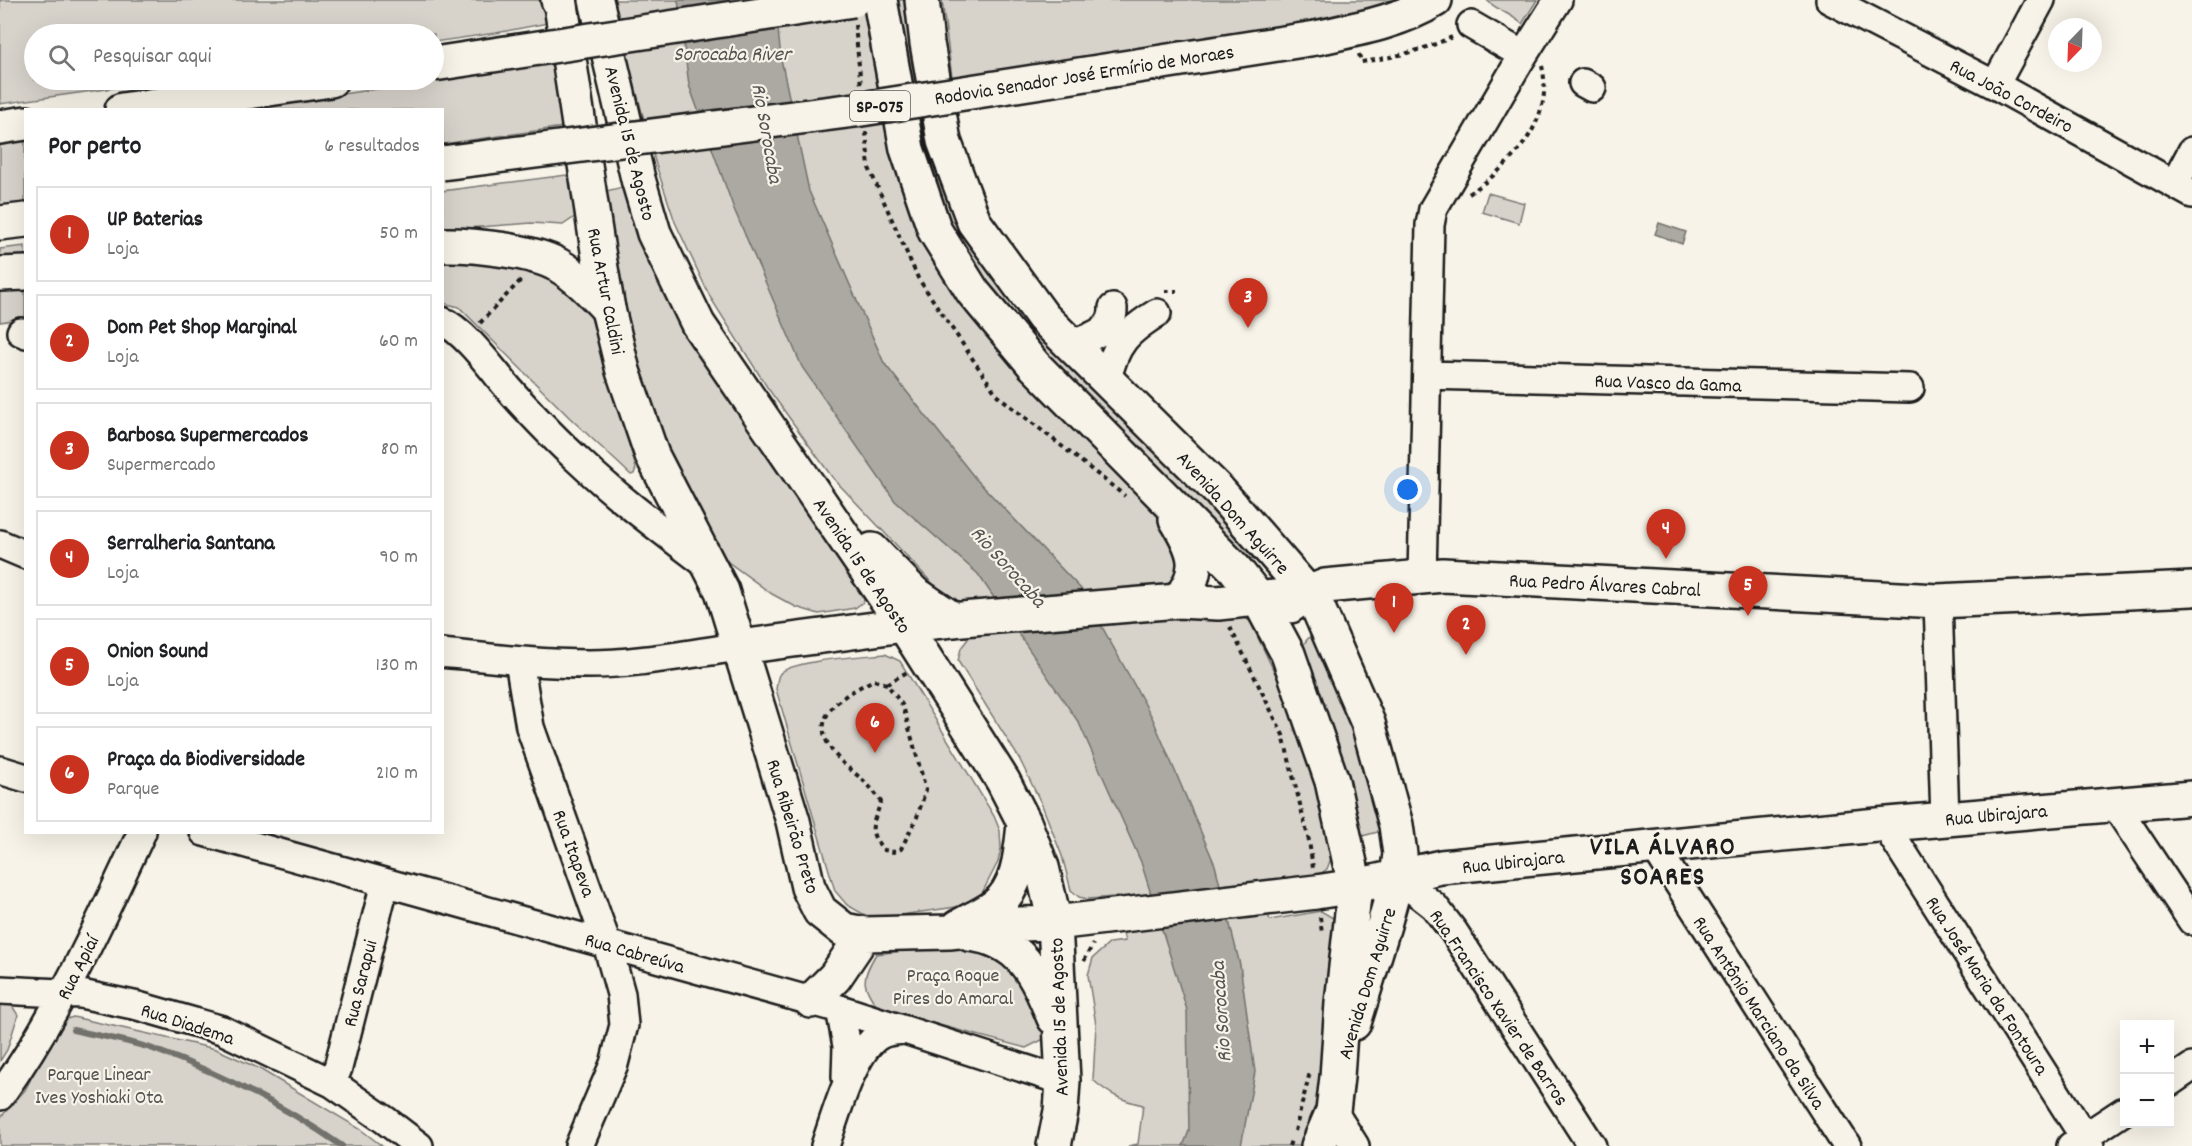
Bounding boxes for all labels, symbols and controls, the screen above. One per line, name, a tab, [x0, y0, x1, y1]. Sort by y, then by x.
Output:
north arrow	[2048, 18, 2102, 72]
search box	[24, 24, 444, 90]
street label: Rodovia Senador José Ermírio de Moraes	[933, 39, 1236, 114]
icon: search	[45, 41, 78, 74]
water label: Sorocaba River	[673, 41, 793, 71]
text: Pesquisar aqui	[93, 42, 212, 73]
street label: Rua João Cordeiro	[1944, 53, 2077, 142]
street label: Avenida 15 de Agosto	[595, 63, 661, 224]
water label: Rio Sorocaba	[741, 81, 789, 187]
road number: SP-075	[850, 91, 910, 121]
text: Por perto	[48, 129, 141, 166]
text: 6 resultados	[324, 133, 420, 161]
text: UP Baterias	[107, 205, 203, 236]
text: 1	[67, 220, 72, 248]
text: 50 m	[380, 220, 418, 248]
street label: Rua Artur Caldini	[578, 226, 630, 358]
text: Loja	[107, 236, 139, 264]
pin: 3	[1228, 278, 1268, 328]
text: Dom Pet Shop Marginal	[107, 313, 297, 344]
text: 2	[65, 328, 74, 356]
text: 60 m	[379, 328, 418, 356]
text: Loja	[107, 344, 139, 372]
street label: Rua Vasco da Gama	[1594, 368, 1743, 402]
text: Barbosa Supermercados	[107, 421, 309, 452]
text: 3	[65, 436, 74, 464]
text: 80 m	[381, 436, 418, 464]
street label: Avenida Dom Aguirre	[1169, 446, 1295, 582]
text: Supermercado	[107, 452, 216, 480]
your location	[1393, 475, 1422, 504]
street label: Avenida 15 de Agosto	[805, 493, 917, 640]
pin: 4	[1646, 510, 1686, 559]
water label: Rio Sorocaba	[962, 520, 1053, 617]
text: Serralheria Santana	[107, 529, 275, 560]
text: 4	[65, 544, 74, 572]
text: 90 m	[380, 544, 418, 572]
text: Loja	[107, 560, 139, 588]
pin: 5	[1728, 566, 1768, 616]
street label: Rua Pedro Álvares Cabral	[1508, 568, 1702, 606]
pin: 1	[1374, 584, 1414, 633]
pin: 2	[1446, 606, 1486, 655]
text: Onion Sound	[107, 637, 208, 668]
text: 5	[65, 652, 74, 680]
text: 130 m	[376, 652, 418, 680]
text: Loja	[107, 668, 139, 696]
pin: 6	[856, 704, 894, 753]
text: Praça da Biodiversidade	[107, 745, 305, 776]
street label: Rua Ribeirão Preto	[757, 756, 825, 898]
text: 6	[65, 760, 74, 788]
text: 210 m	[376, 760, 418, 788]
text: Parque	[107, 776, 159, 804]
street label: Rua Ubirajara	[1944, 799, 2049, 835]
street label: Rua Itapeva	[543, 806, 601, 902]
district label: VILA ÁLVARO SOARES	[1590, 830, 1736, 897]
street label: Rua Ubirajara	[1461, 845, 1566, 883]
street label: Rua José Maria da Fontoura	[1917, 892, 2054, 1082]
street label: Avenida Dom Aguirre	[1332, 904, 1405, 1063]
street label: Rua Francisco Xavier de Barros	[1421, 905, 1574, 1113]
street label: Rua Antônio Marciano da Silva	[1684, 911, 1831, 1116]
street label: Rua Cabreúva	[581, 927, 688, 983]
street label: Rua Apiaí	[51, 930, 108, 1006]
street label: Rua Sarapui	[338, 937, 386, 1030]
street label: Avenida 15 de Agosto	[1044, 937, 1078, 1097]
water label: Rio Sorocaba	[1204, 959, 1241, 1063]
park label: Praça Roque Pires do Amaral	[893, 963, 1013, 1014]
street label: Rua Diadema	[137, 998, 238, 1054]
map controls	[2120, 1020, 2174, 1128]
button: +	[2120, 1020, 2174, 1074]
park label: Parque Linear Ives Yoshiaki Ota	[35, 1062, 164, 1113]
button: −	[2120, 1074, 2174, 1128]

